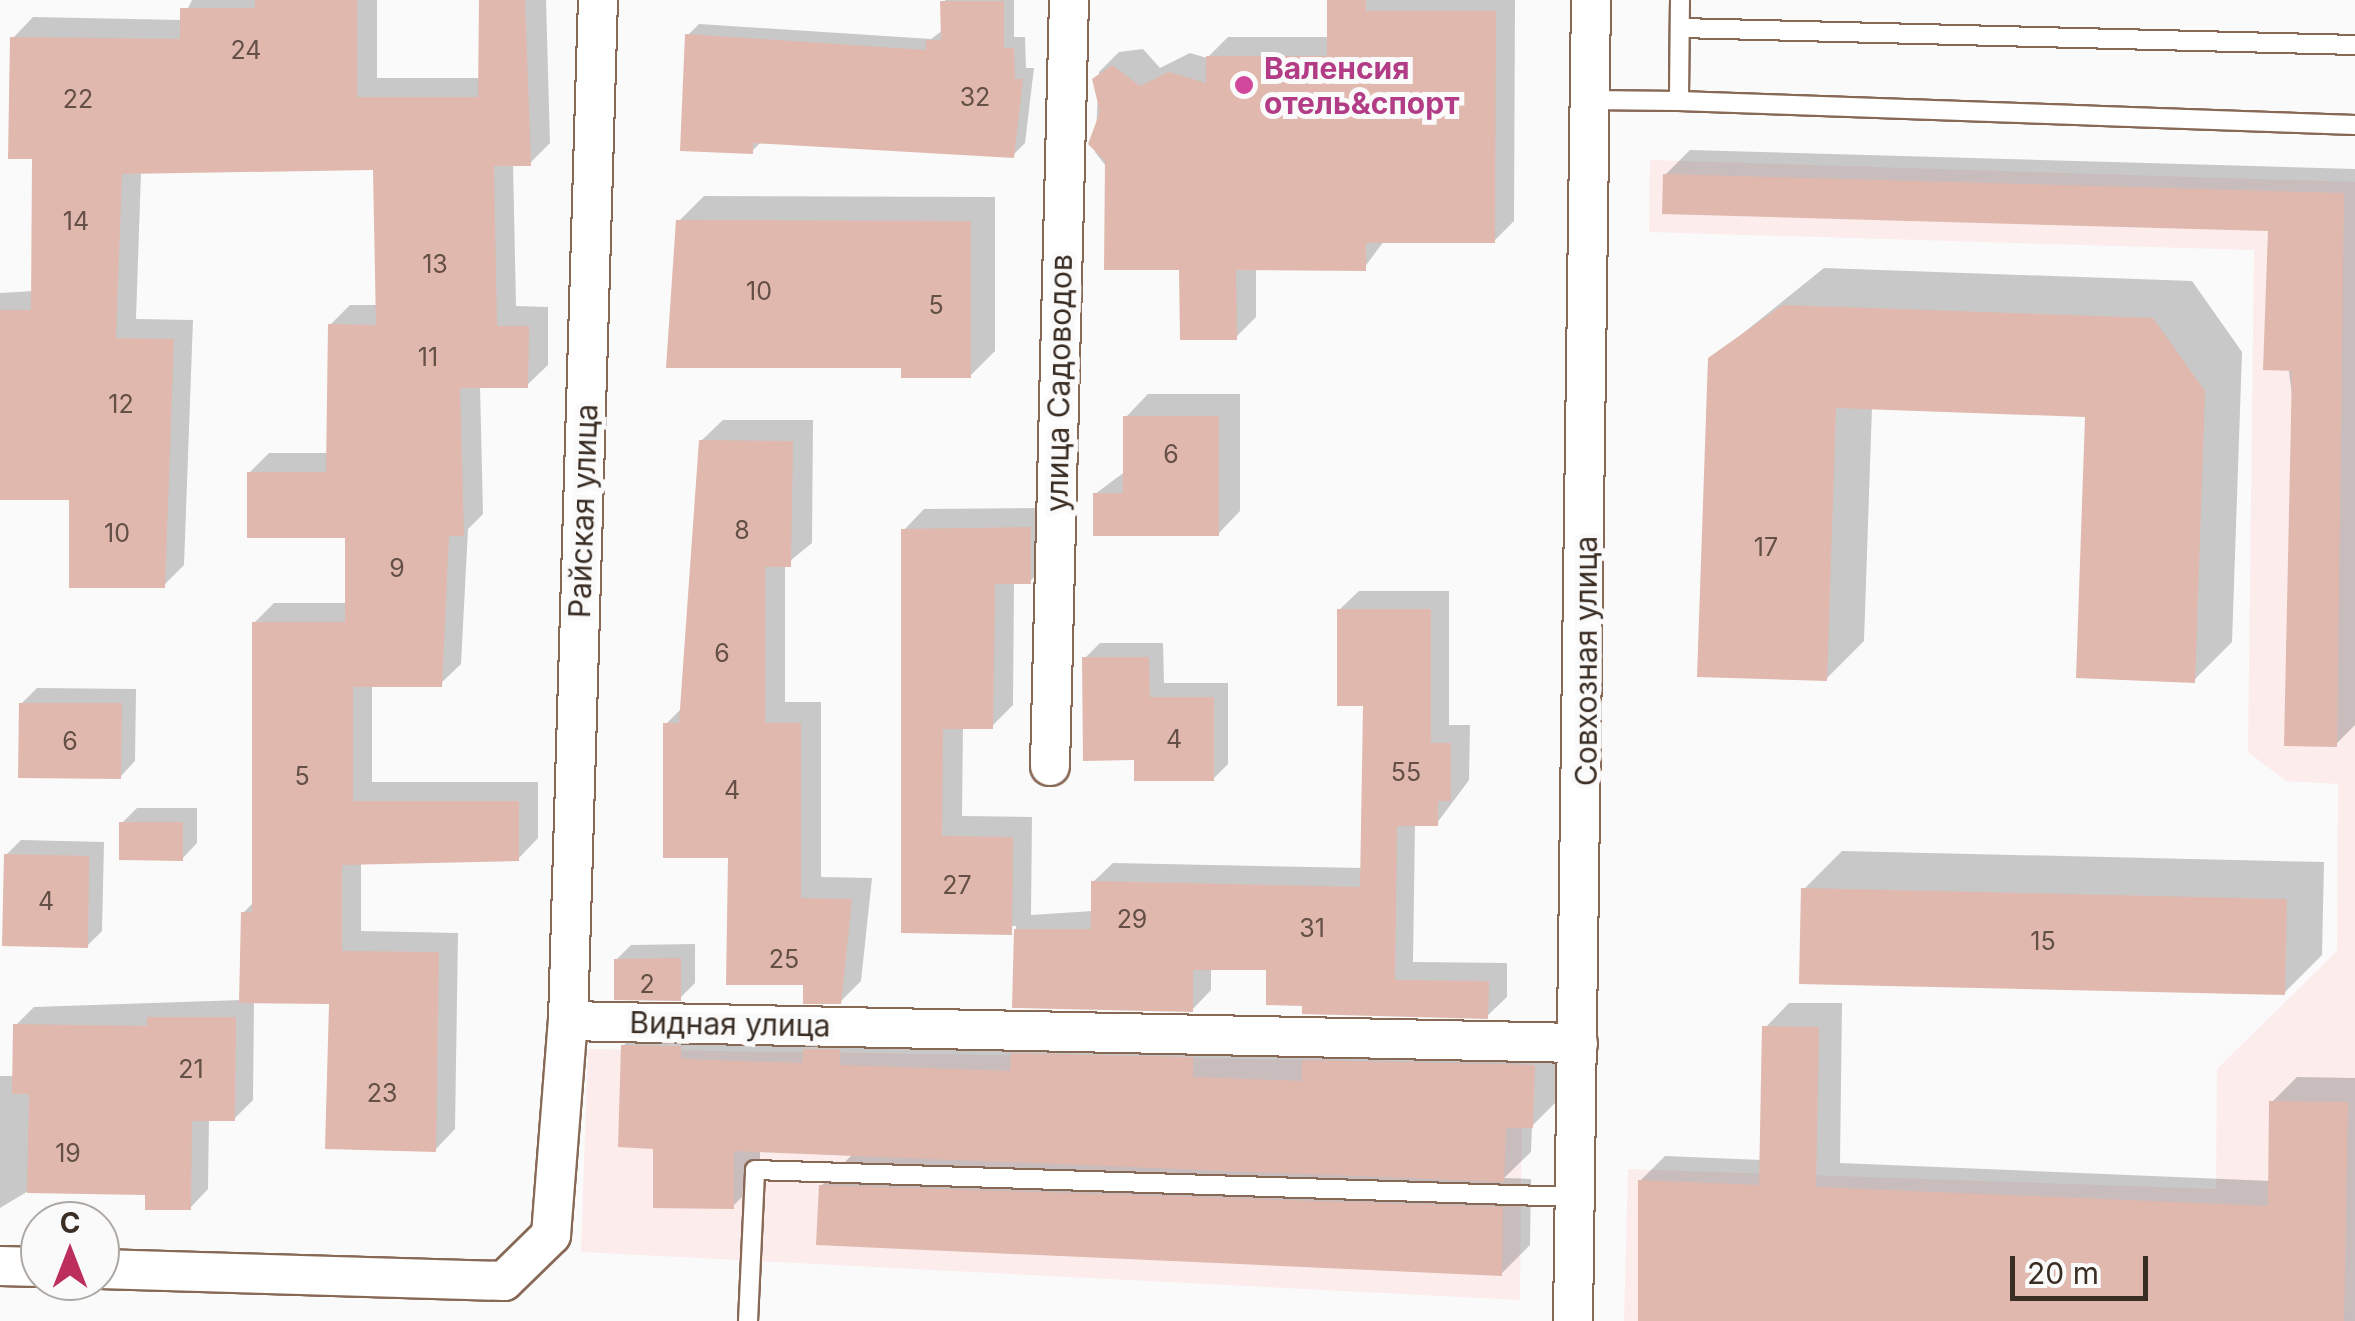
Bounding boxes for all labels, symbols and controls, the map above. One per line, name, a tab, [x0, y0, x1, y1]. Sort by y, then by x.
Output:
house number: 24	[230, 35, 262, 65]
place label: Валенсия отель&спорт	[1264, 50, 1459, 120]
marker: Валенсия отель&спорт	[1233, 74, 1255, 96]
house number: 32	[960, 82, 990, 112]
house number: 22	[63, 84, 93, 114]
house number: 14	[63, 206, 89, 236]
house number: 13	[422, 249, 448, 279]
street label: улица Садоводов	[1039, 254, 1079, 512]
house number: 10	[746, 276, 772, 306]
house number: 5	[928, 290, 944, 320]
house number: 11	[418, 342, 438, 372]
house number: 12	[108, 389, 134, 419]
street label: Райская улица	[561, 403, 605, 619]
house number: 6	[1163, 439, 1179, 469]
house number: 8	[734, 515, 750, 545]
house number: 10	[104, 518, 130, 548]
house number: 17	[1754, 532, 1778, 562]
street label: Совхозная улица	[1568, 536, 1604, 786]
house number: 9	[389, 553, 405, 583]
house number: 6	[714, 638, 730, 668]
house number: 4	[1166, 724, 1182, 754]
house number: 6	[62, 726, 78, 756]
house number: 55	[1391, 757, 1421, 787]
house number: 5	[294, 761, 310, 791]
house number: 4	[724, 775, 740, 805]
house number: 27	[942, 870, 972, 900]
house number: 4	[38, 886, 54, 916]
house number: 29	[1117, 904, 1147, 934]
house number: 31	[1299, 913, 1325, 943]
house number: 15	[2030, 926, 2056, 956]
house number: 25	[769, 944, 799, 974]
house number: 2	[639, 969, 655, 999]
street label: Видная улица	[629, 1004, 831, 1044]
house number: 21	[178, 1054, 204, 1084]
house number: 23	[367, 1078, 397, 1108]
house number: 19	[55, 1138, 81, 1168]
north arrow	[20, 1201, 120, 1301]
text: С	[60, 1206, 80, 1240]
scale bar	[2015, 1236, 2152, 1298]
text: 20 m	[2027, 1255, 2099, 1291]

